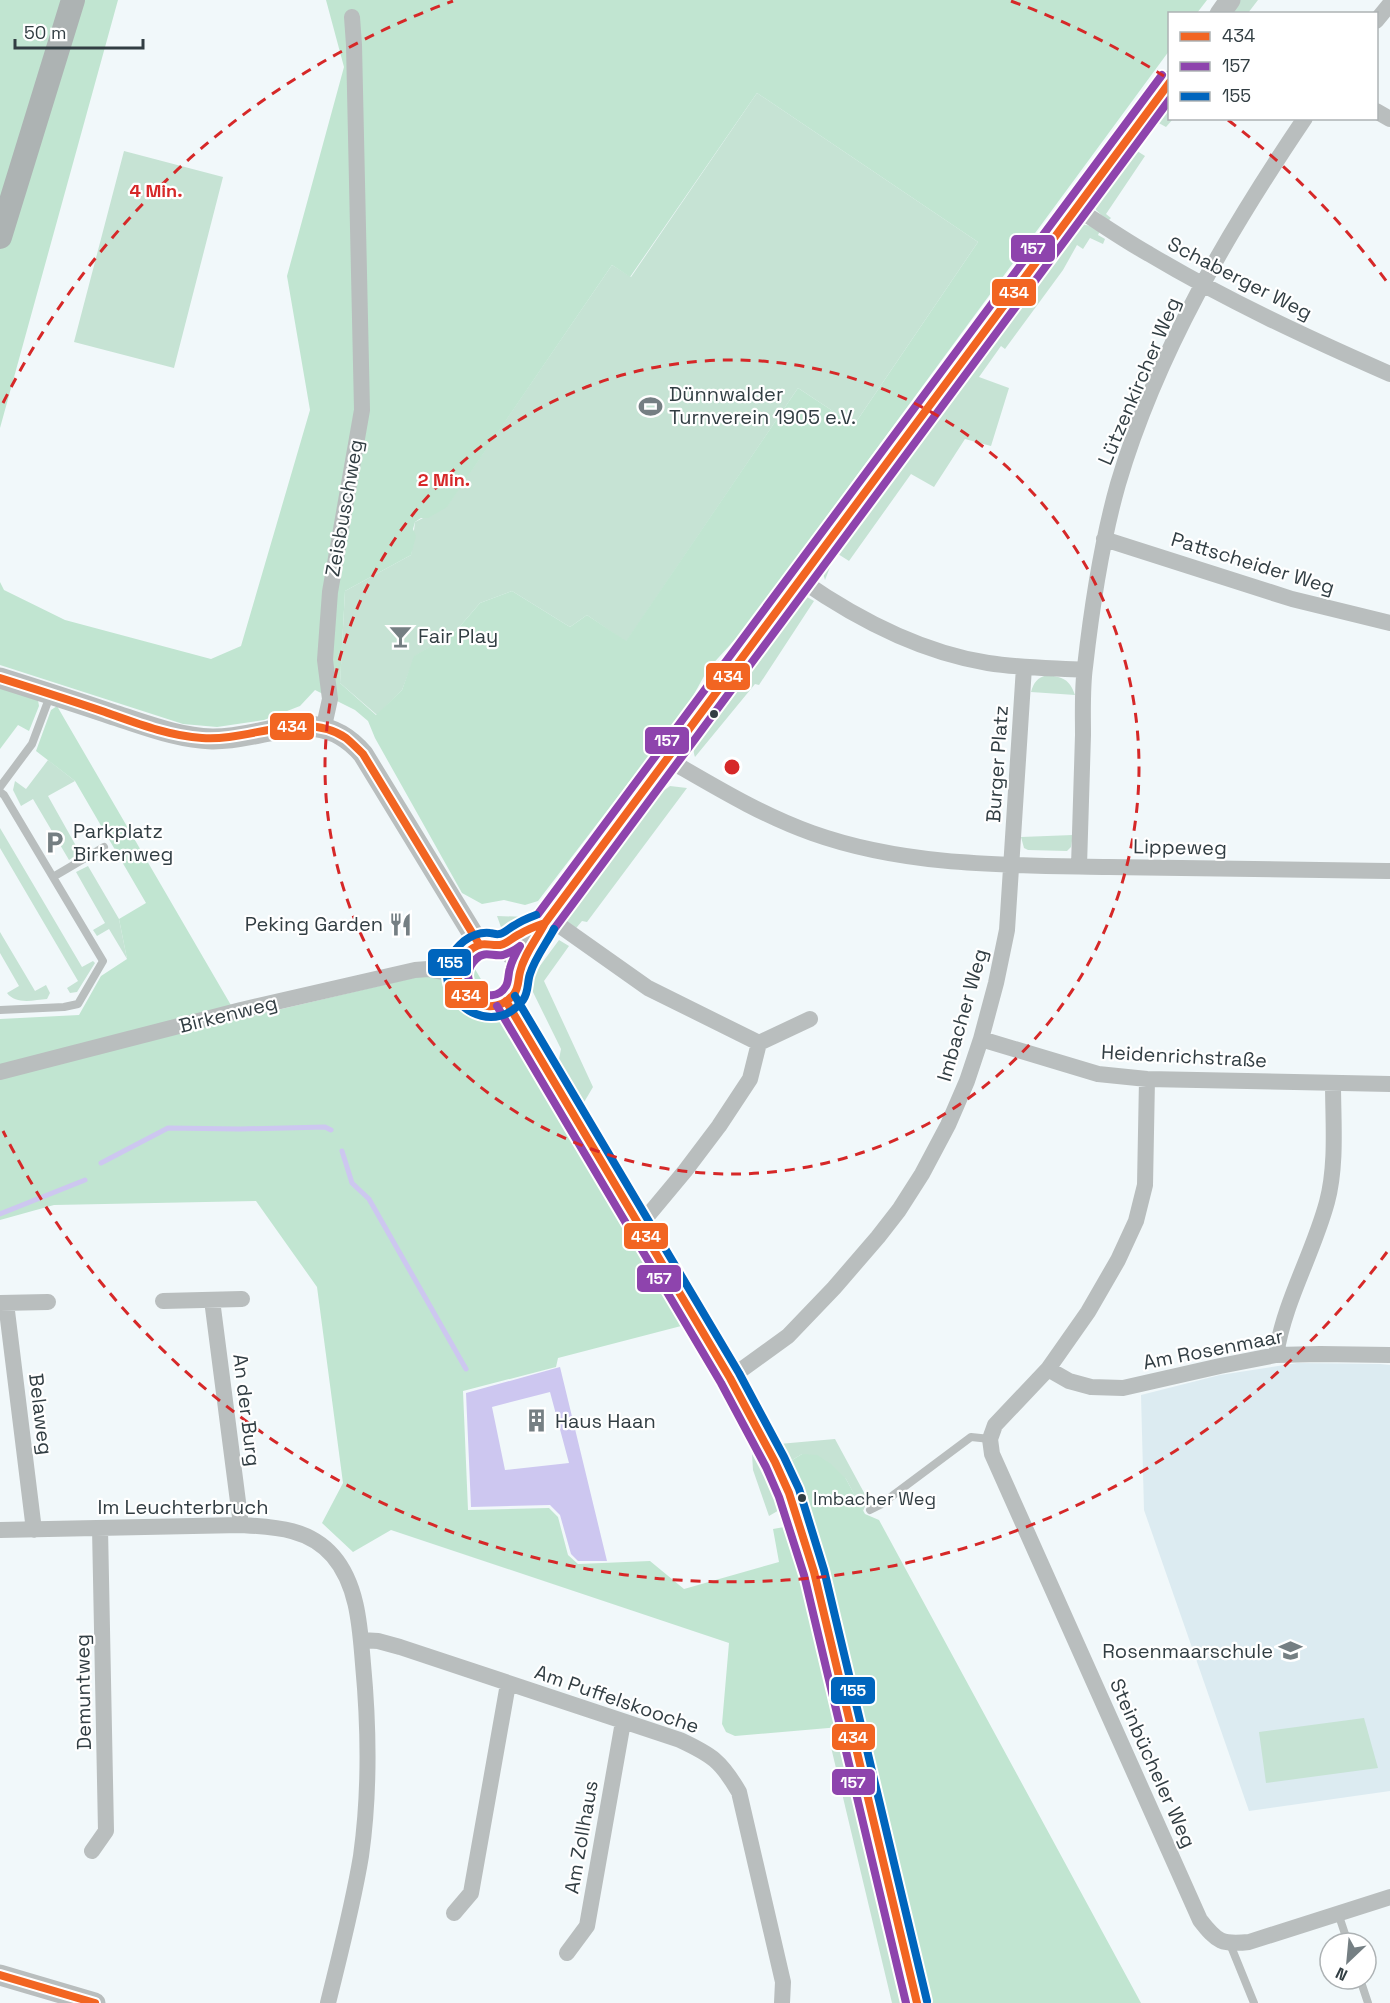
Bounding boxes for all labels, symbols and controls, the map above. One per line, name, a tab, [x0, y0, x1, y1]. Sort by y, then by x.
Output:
scale bar	[15, 12, 142, 50]
legend	[1168, 12, 1378, 120]
text: 50 m	[24, 21, 66, 44]
text: 434	[1222, 24, 1255, 47]
text: 157	[1222, 54, 1250, 77]
text: 155	[1222, 84, 1251, 107]
text: 4 Min.	[129, 179, 183, 202]
street label: Schaberger Weg	[1163, 230, 1317, 326]
line badge: 157	[1010, 234, 1056, 263]
text: 157	[1020, 238, 1046, 259]
line badge: 434	[991, 278, 1037, 307]
text: 434	[999, 282, 1029, 303]
street label: Lützenkircher Weg	[1092, 293, 1186, 469]
place label: Dünnwalder Turnverein 1905 e.V.	[669, 381, 856, 430]
sports icon: Dünnwalder Turnverein 1905 e.V.	[638, 393, 664, 419]
street label: Zeisbuschweg	[319, 437, 369, 579]
text: 2 Min.	[418, 468, 470, 491]
street label: Pattscheider Weg	[1168, 526, 1338, 600]
bar icon: Fair Play	[387, 623, 413, 649]
place label: Fair Play	[418, 623, 498, 649]
line badge: 434	[705, 662, 751, 691]
text: 434	[713, 666, 743, 687]
street label: Burger Platz	[980, 705, 1014, 823]
unlabelled marker	[708, 708, 720, 720]
line badge: 434	[269, 712, 315, 741]
text: 434	[277, 716, 307, 737]
line badge: 157	[644, 726, 690, 755]
text: 157	[654, 730, 680, 751]
centre of rings	[722, 757, 742, 777]
place label: Parkplatz Birkenweg	[73, 818, 173, 867]
parking icon: Parkplatz Birkenweg	[42, 829, 68, 855]
street label: Lippeweg	[1133, 833, 1227, 861]
place label: Peking Garden	[245, 911, 383, 937]
restaurant icon: Peking Garden	[388, 911, 414, 937]
street label: Imbacher Weg	[931, 946, 993, 1084]
line badge: 155	[427, 948, 472, 977]
text: 155	[437, 952, 464, 973]
line badge: 434	[444, 980, 489, 1009]
text: 434	[451, 985, 481, 1006]
street label: Birkenweg	[176, 989, 280, 1039]
street label: Heidenrichstraße	[1100, 1039, 1268, 1073]
line badge: 434	[623, 1222, 669, 1250]
text: 434	[631, 1226, 661, 1247]
line badge: 157	[636, 1264, 682, 1293]
text: 157	[646, 1268, 672, 1289]
street label: Am Rosenmaar	[1141, 1323, 1285, 1375]
street label: An der Burg	[227, 1352, 267, 1468]
street label: Belaweg	[23, 1372, 59, 1456]
building icon: Haus Haan	[524, 1408, 550, 1434]
place label: Haus Haan	[555, 1408, 656, 1434]
place label: Imbacher Weg	[813, 1487, 936, 1510]
marker: Imbacher Weg	[796, 1492, 808, 1504]
street label: Im Leuchterbruch	[97, 1494, 269, 1520]
street label: Demuntweg	[69, 1634, 97, 1750]
place label: Rosenmaarschule	[1102, 1638, 1273, 1664]
school or university icon: Rosenmaarschule	[1278, 1638, 1304, 1664]
street label: Am Puffelskooche	[531, 1659, 703, 1739]
street label: Steinbücheler Weg	[1104, 1674, 1202, 1852]
line badge: 155	[830, 1676, 876, 1705]
text: 155	[840, 1680, 867, 1701]
line badge: 434	[831, 1723, 876, 1751]
text: 434	[838, 1727, 868, 1748]
line badge: 157	[831, 1768, 876, 1796]
text: 157	[840, 1772, 866, 1793]
street label: Am Zollhaus	[558, 1778, 604, 1896]
north arrow	[1318, 1931, 1378, 1991]
text: N	[1332, 1962, 1351, 1986]

